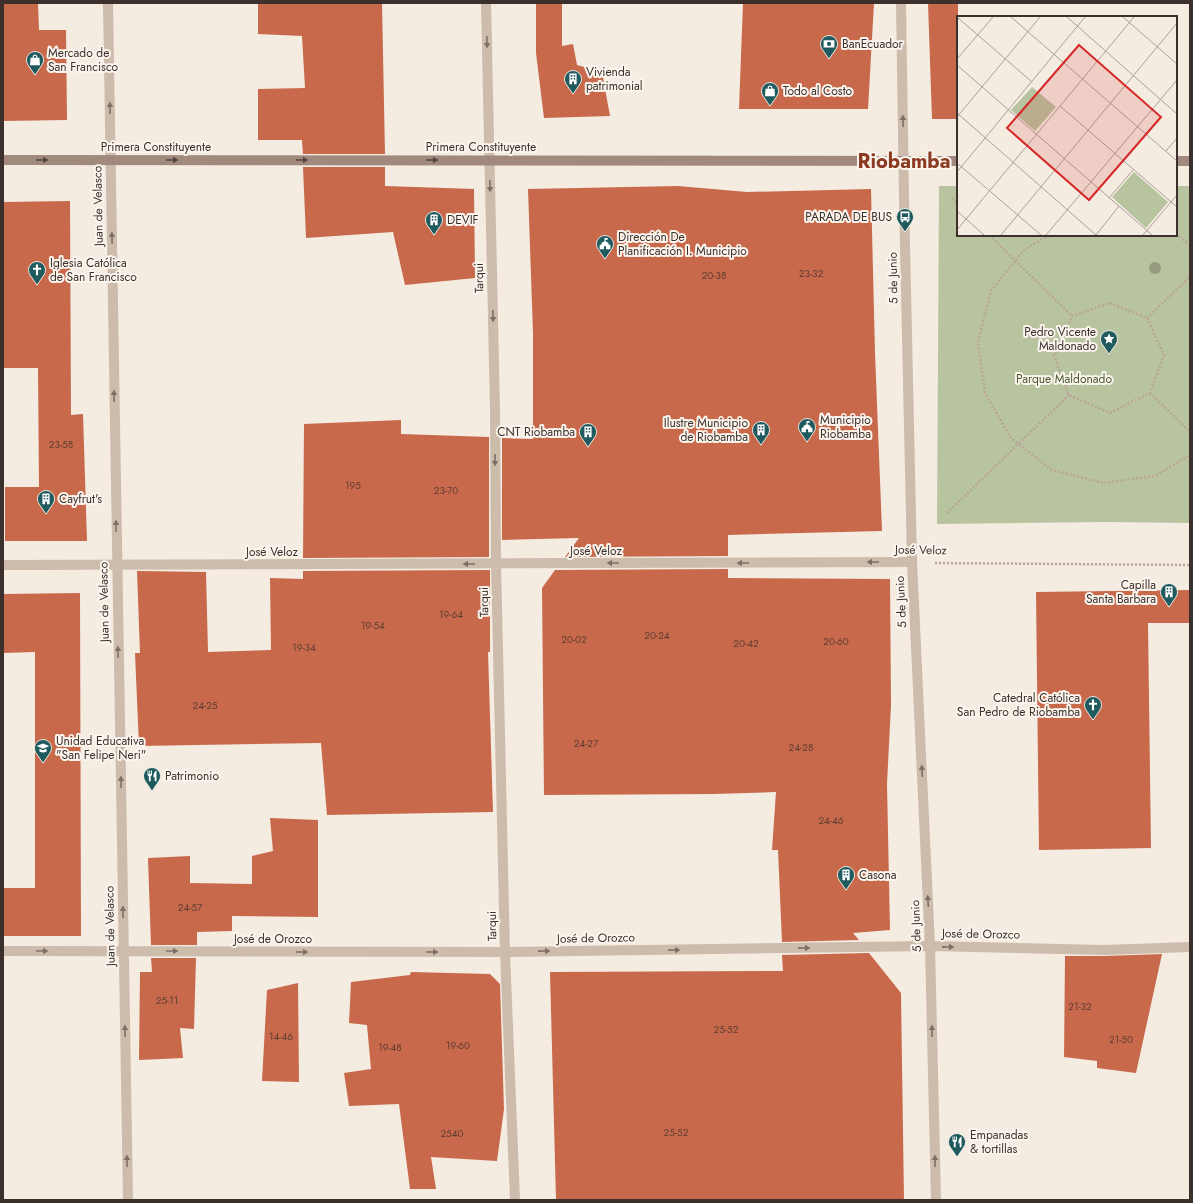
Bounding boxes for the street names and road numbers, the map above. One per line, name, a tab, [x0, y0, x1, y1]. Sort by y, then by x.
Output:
street label: Primera Constituyente	[101, 138, 211, 156]
street label: Primera Constituyente	[426, 138, 536, 156]
street label: Juan de Velasco	[88, 165, 108, 248]
street label: 5 de Junio	[884, 251, 902, 304]
street label: Tarqui	[470, 263, 488, 293]
street label: José Veloz	[893, 541, 948, 559]
street label: José Veloz	[568, 542, 622, 560]
street label: José Veloz	[244, 543, 298, 561]
street label: Juan de Velasco	[94, 561, 114, 644]
street label: 5 de Junio	[891, 575, 911, 629]
street label: Tarqui	[475, 587, 493, 617]
street label: Juan de Velasco	[100, 885, 120, 968]
street label: 5 de Junio	[906, 899, 926, 952]
street label: Tarqui	[483, 911, 501, 941]
street label: José de Orozco	[940, 924, 1021, 944]
street label: José de Orozco	[555, 928, 636, 948]
street label: José de Orozco	[232, 930, 312, 948]

